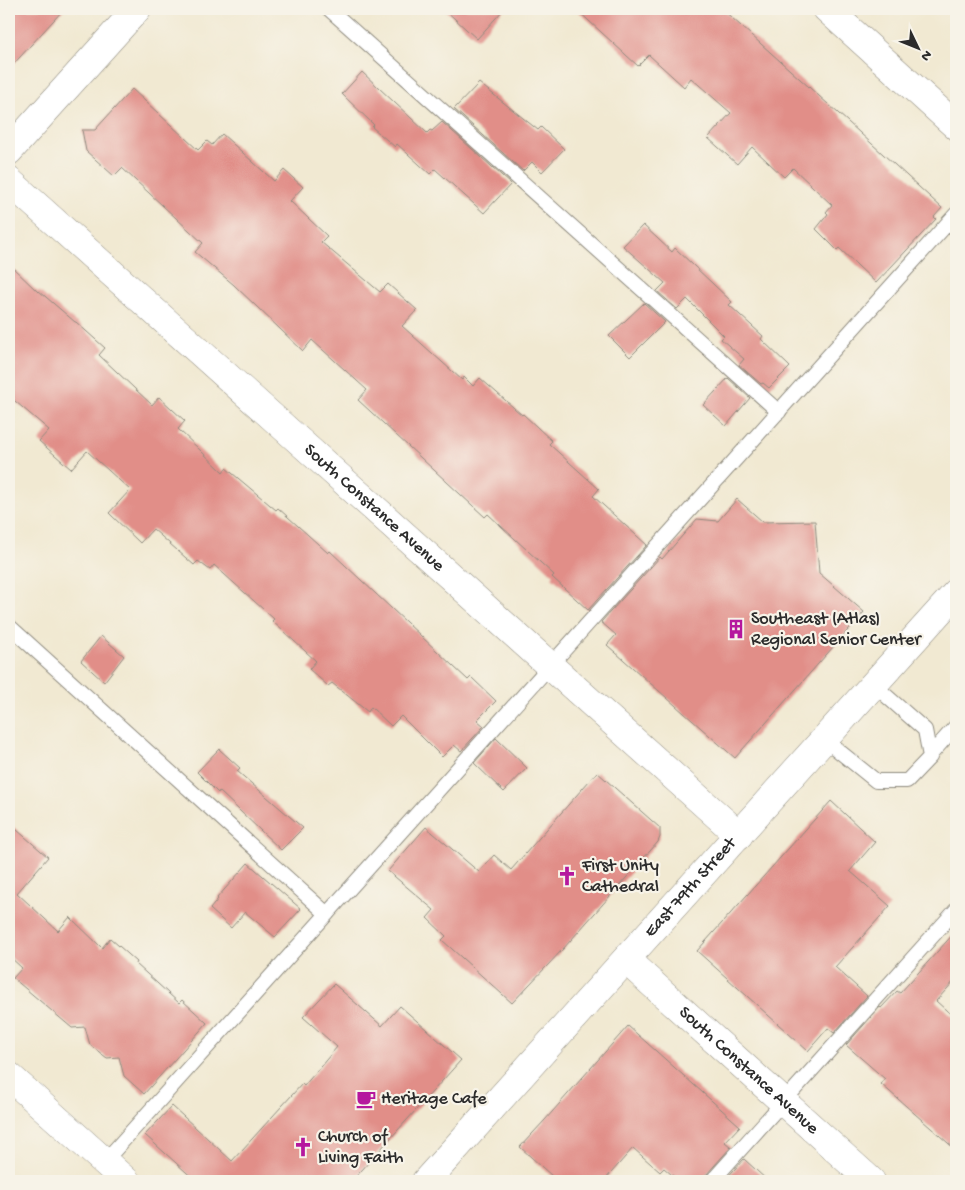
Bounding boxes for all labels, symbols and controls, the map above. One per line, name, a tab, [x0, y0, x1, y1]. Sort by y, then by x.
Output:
north arrow	[892, 22, 942, 72]
text: N	[916, 46, 935, 64]
street label: South Constance Avenue	[299, 440, 449, 577]
place label: Southeast (Atlas) Regional Senior Center	[751, 609, 922, 651]
building icon: Southeast (Atlas) Regional Senior Center	[725, 618, 747, 640]
street label: East 79th Street	[640, 832, 742, 942]
place label: First Unity Cathedral	[581, 856, 659, 898]
church icon: First Unity Cathedral	[556, 865, 578, 887]
street label: South Constance Avenue	[674, 1002, 823, 1140]
cafe icon: Heritage Cafe	[355, 1088, 377, 1110]
place label: Heritage Cafe	[381, 1089, 487, 1110]
place label: Church of Living Faith	[318, 1127, 404, 1169]
church icon: Church of Living Faith	[292, 1136, 314, 1158]

